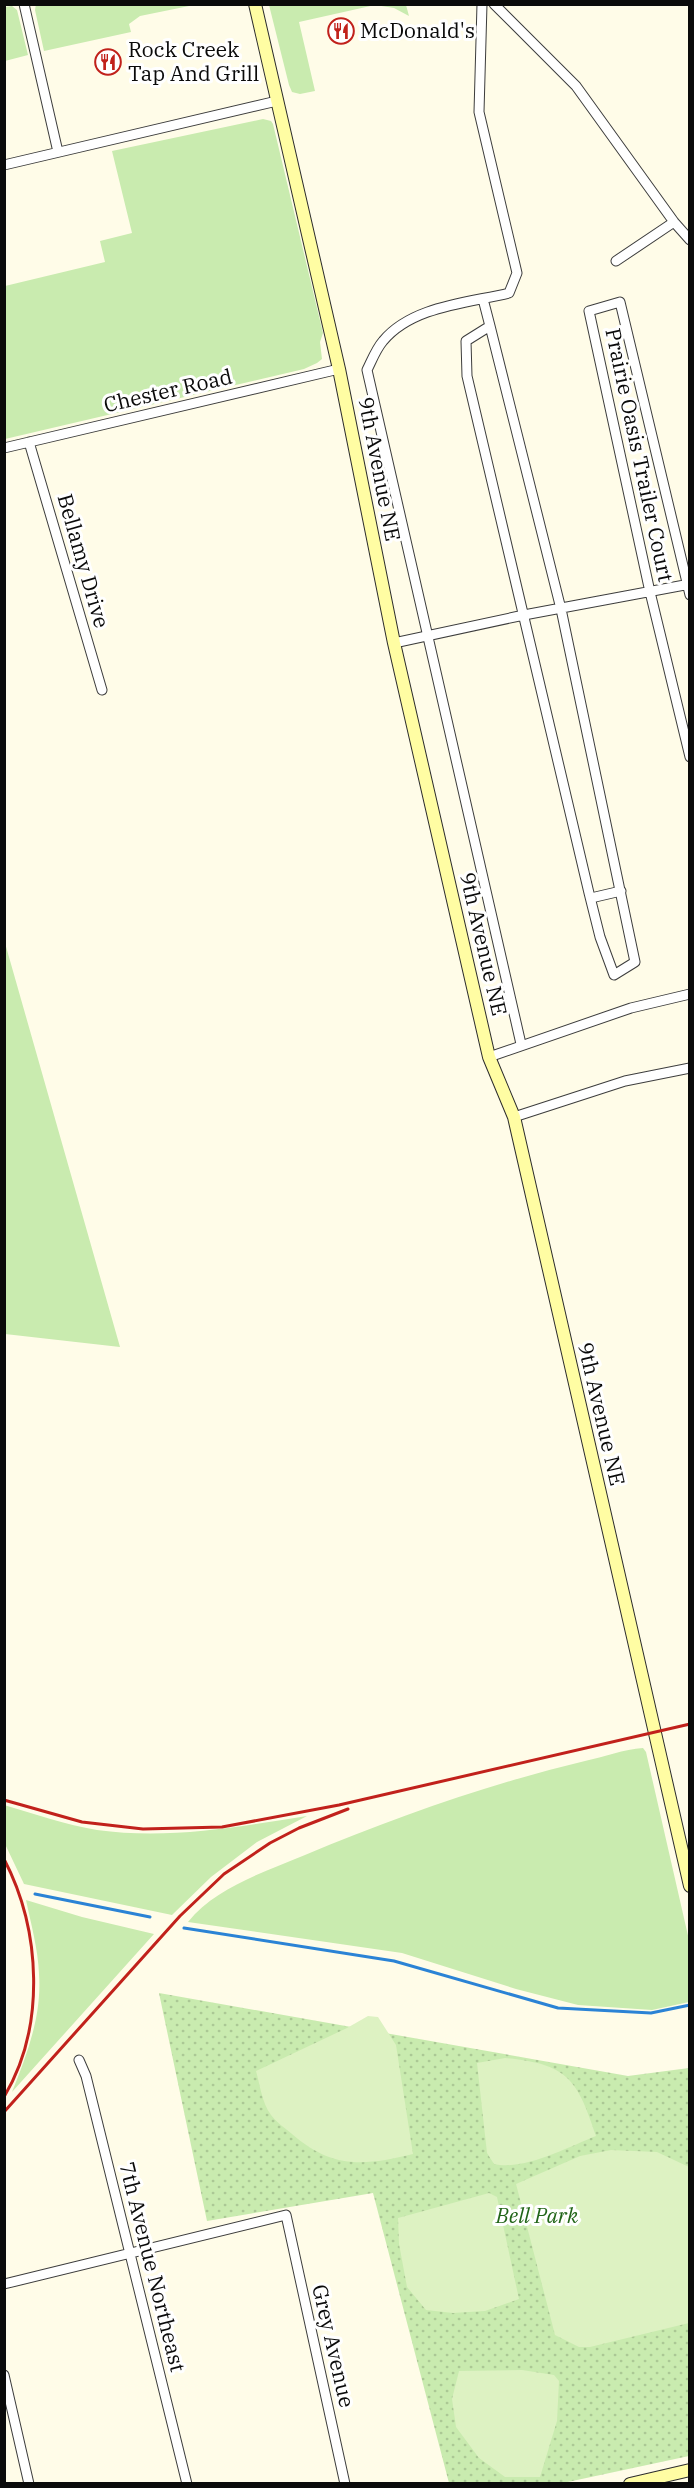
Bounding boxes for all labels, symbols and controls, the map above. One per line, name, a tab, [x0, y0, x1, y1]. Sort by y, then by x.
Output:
restaurant icon: McDonald's	[326, 16, 356, 46]
place label: McDonald's	[360, 16, 475, 44]
place label: Rock Creek Tap And Grill	[128, 35, 259, 87]
restaurant icon: Rock Creek Tap And Grill	[93, 47, 123, 77]
street label: Prairie Oasis Trailer Court	[599, 325, 681, 584]
street label: Chester Road	[101, 362, 235, 418]
street label: 9th Avenue NE	[352, 394, 408, 543]
street label: Bellamy Drive	[51, 490, 116, 631]
street label: 9th Avenue NE	[454, 869, 514, 1018]
street label: 9th Avenue NE	[572, 1339, 632, 1488]
street label: 7th Avenue Northeast	[113, 2159, 193, 2375]
park label: Bell Park	[495, 2201, 579, 2229]
street label: Grey Avenue	[306, 2281, 362, 2410]

